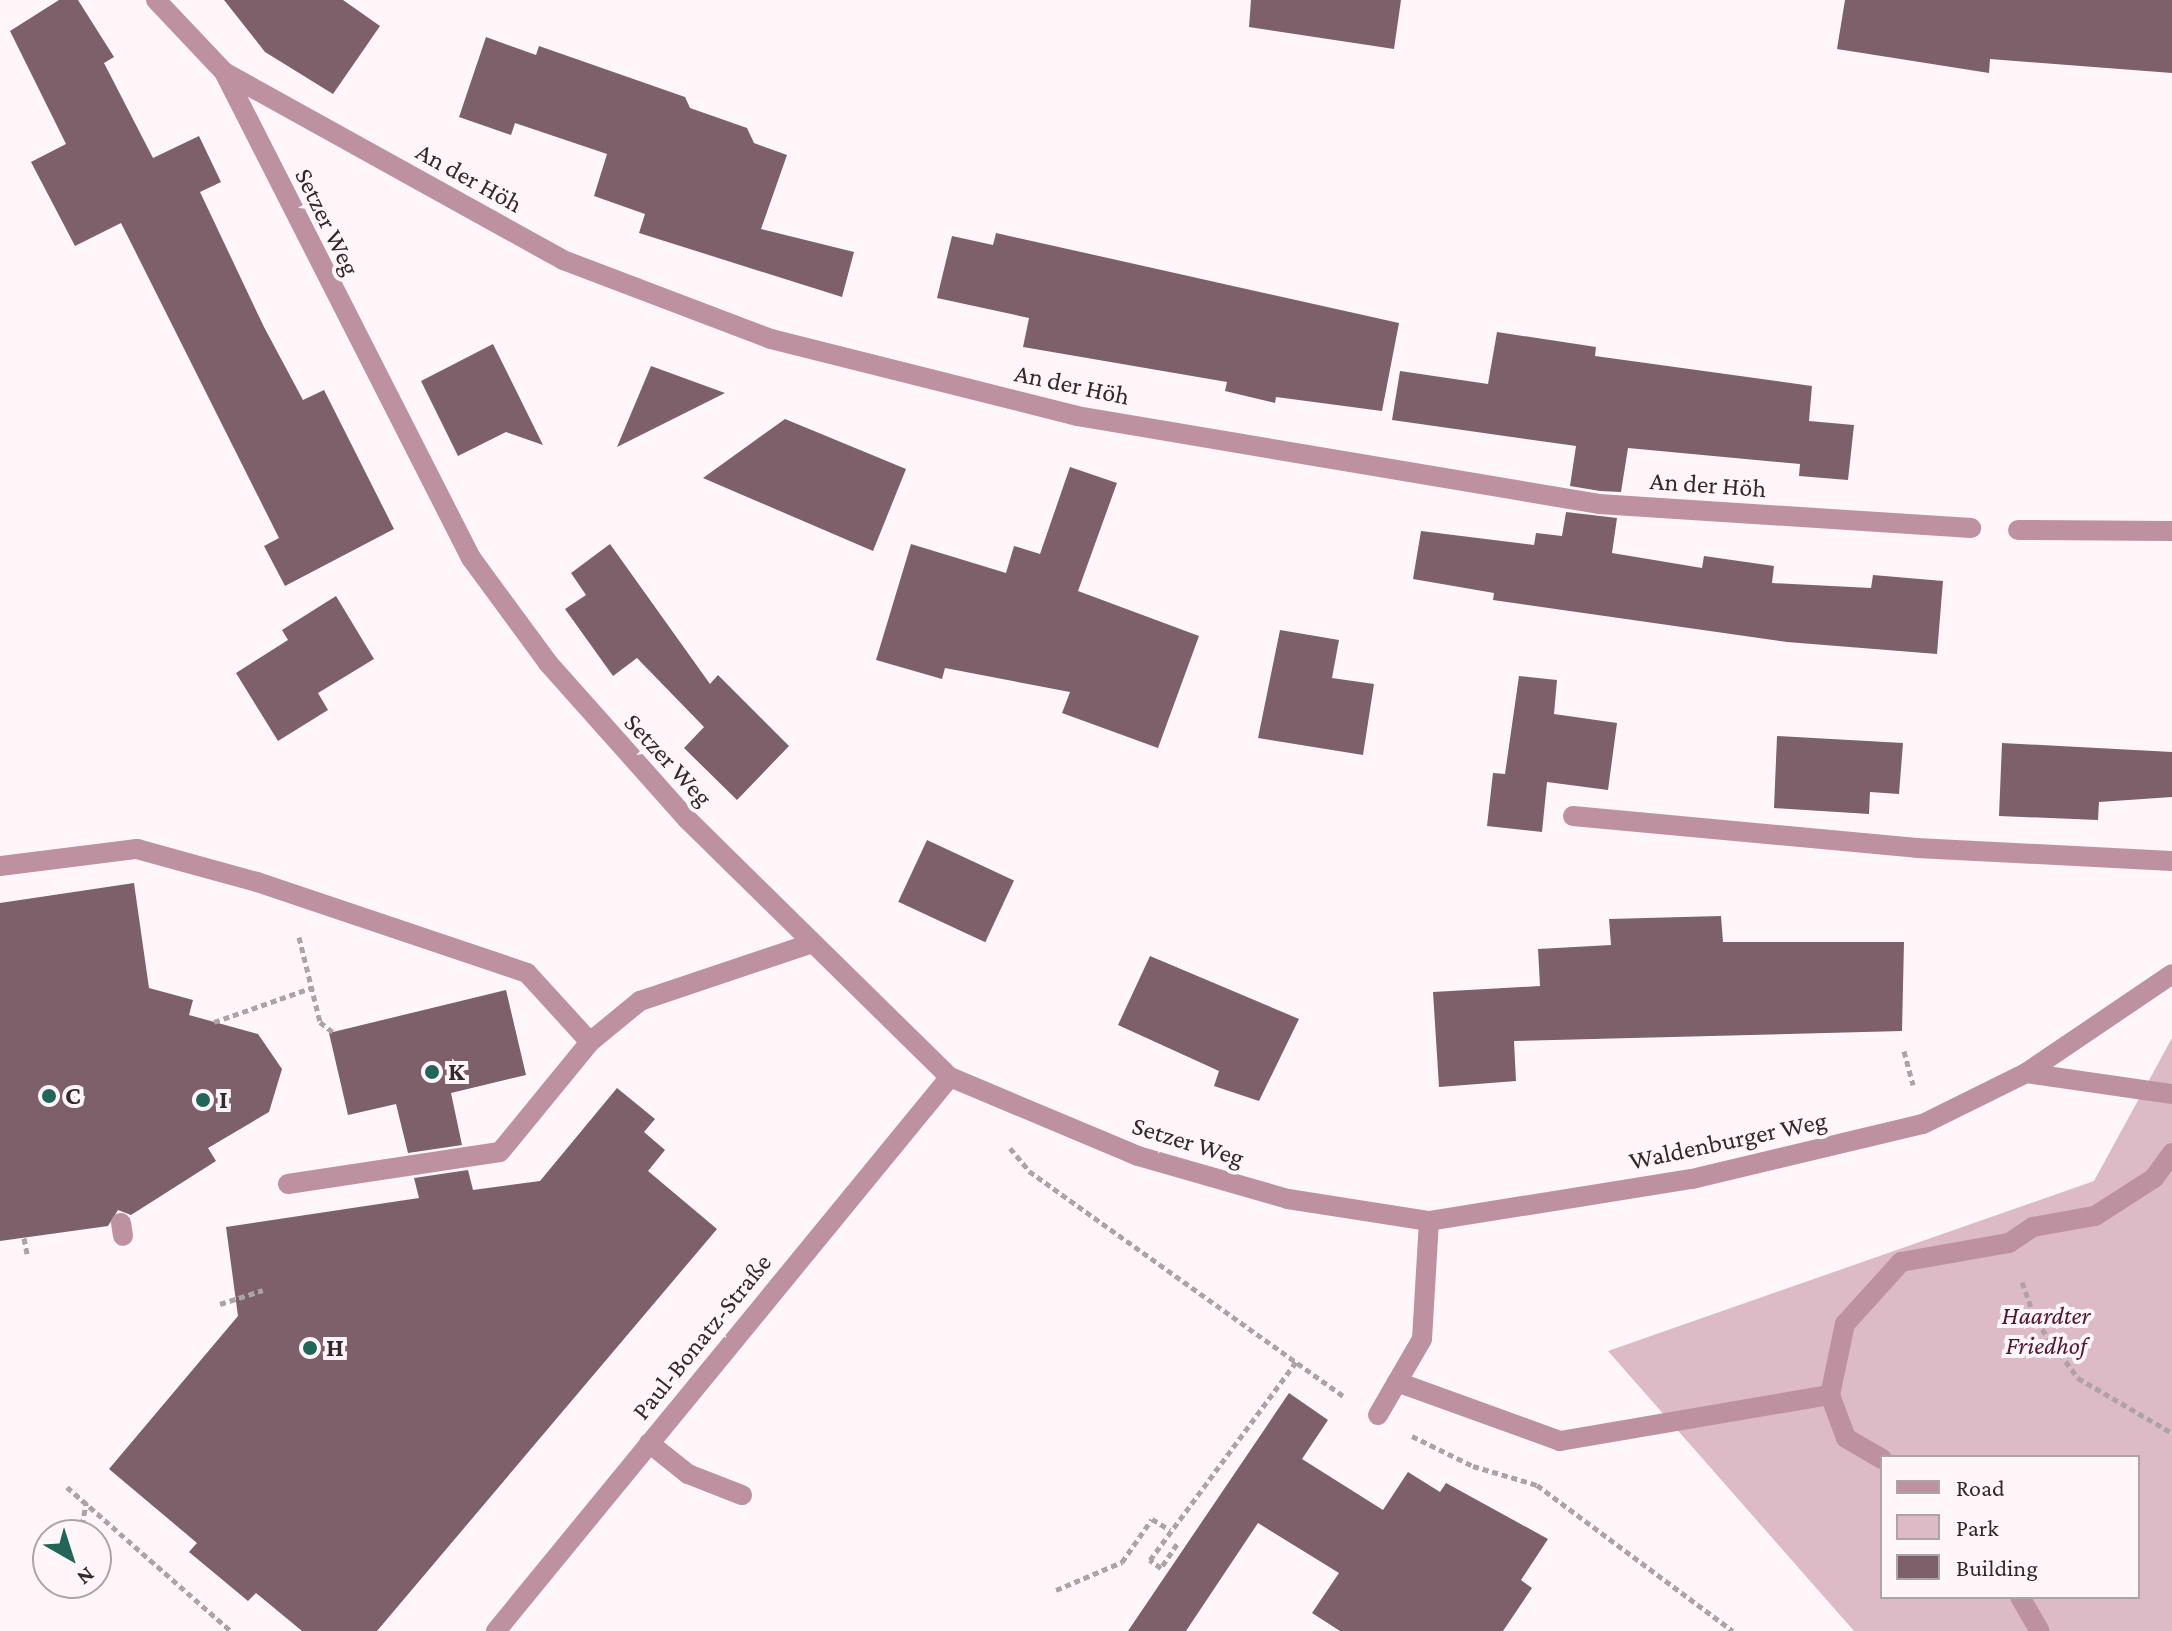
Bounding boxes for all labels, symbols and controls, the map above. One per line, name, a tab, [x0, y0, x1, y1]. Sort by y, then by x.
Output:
street label: An der Höh	[410, 136, 528, 220]
street label: Setzer Weg	[288, 163, 366, 281]
street label: An der Höh	[1012, 358, 1132, 412]
street label: An der Höh	[1649, 465, 1767, 505]
street label: Setzer Weg	[617, 707, 719, 813]
place label: K	[448, 1056, 465, 1088]
marker: K	[423, 1063, 441, 1081]
place label: C	[65, 1080, 81, 1112]
place label: I	[219, 1084, 228, 1116]
marker: C	[40, 1087, 58, 1105]
marker: I	[194, 1091, 212, 1109]
street label: Waldenburger Weg	[1626, 1105, 1830, 1177]
street label: Setzer Weg	[1128, 1110, 1248, 1174]
street label: Paul-Bonatz-Straße	[626, 1248, 778, 1426]
park label: Haardter Friedhof	[2002, 1300, 2090, 1362]
place label: H	[326, 1332, 344, 1364]
marker: H	[301, 1339, 319, 1357]
legend	[1880, 1455, 2140, 1599]
text: Road	[1956, 1474, 2005, 1501]
text: Park	[1956, 1514, 1999, 1541]
north arrow	[32, 1519, 112, 1599]
text: Building	[1956, 1554, 2038, 1581]
text: N	[72, 1562, 100, 1591]

